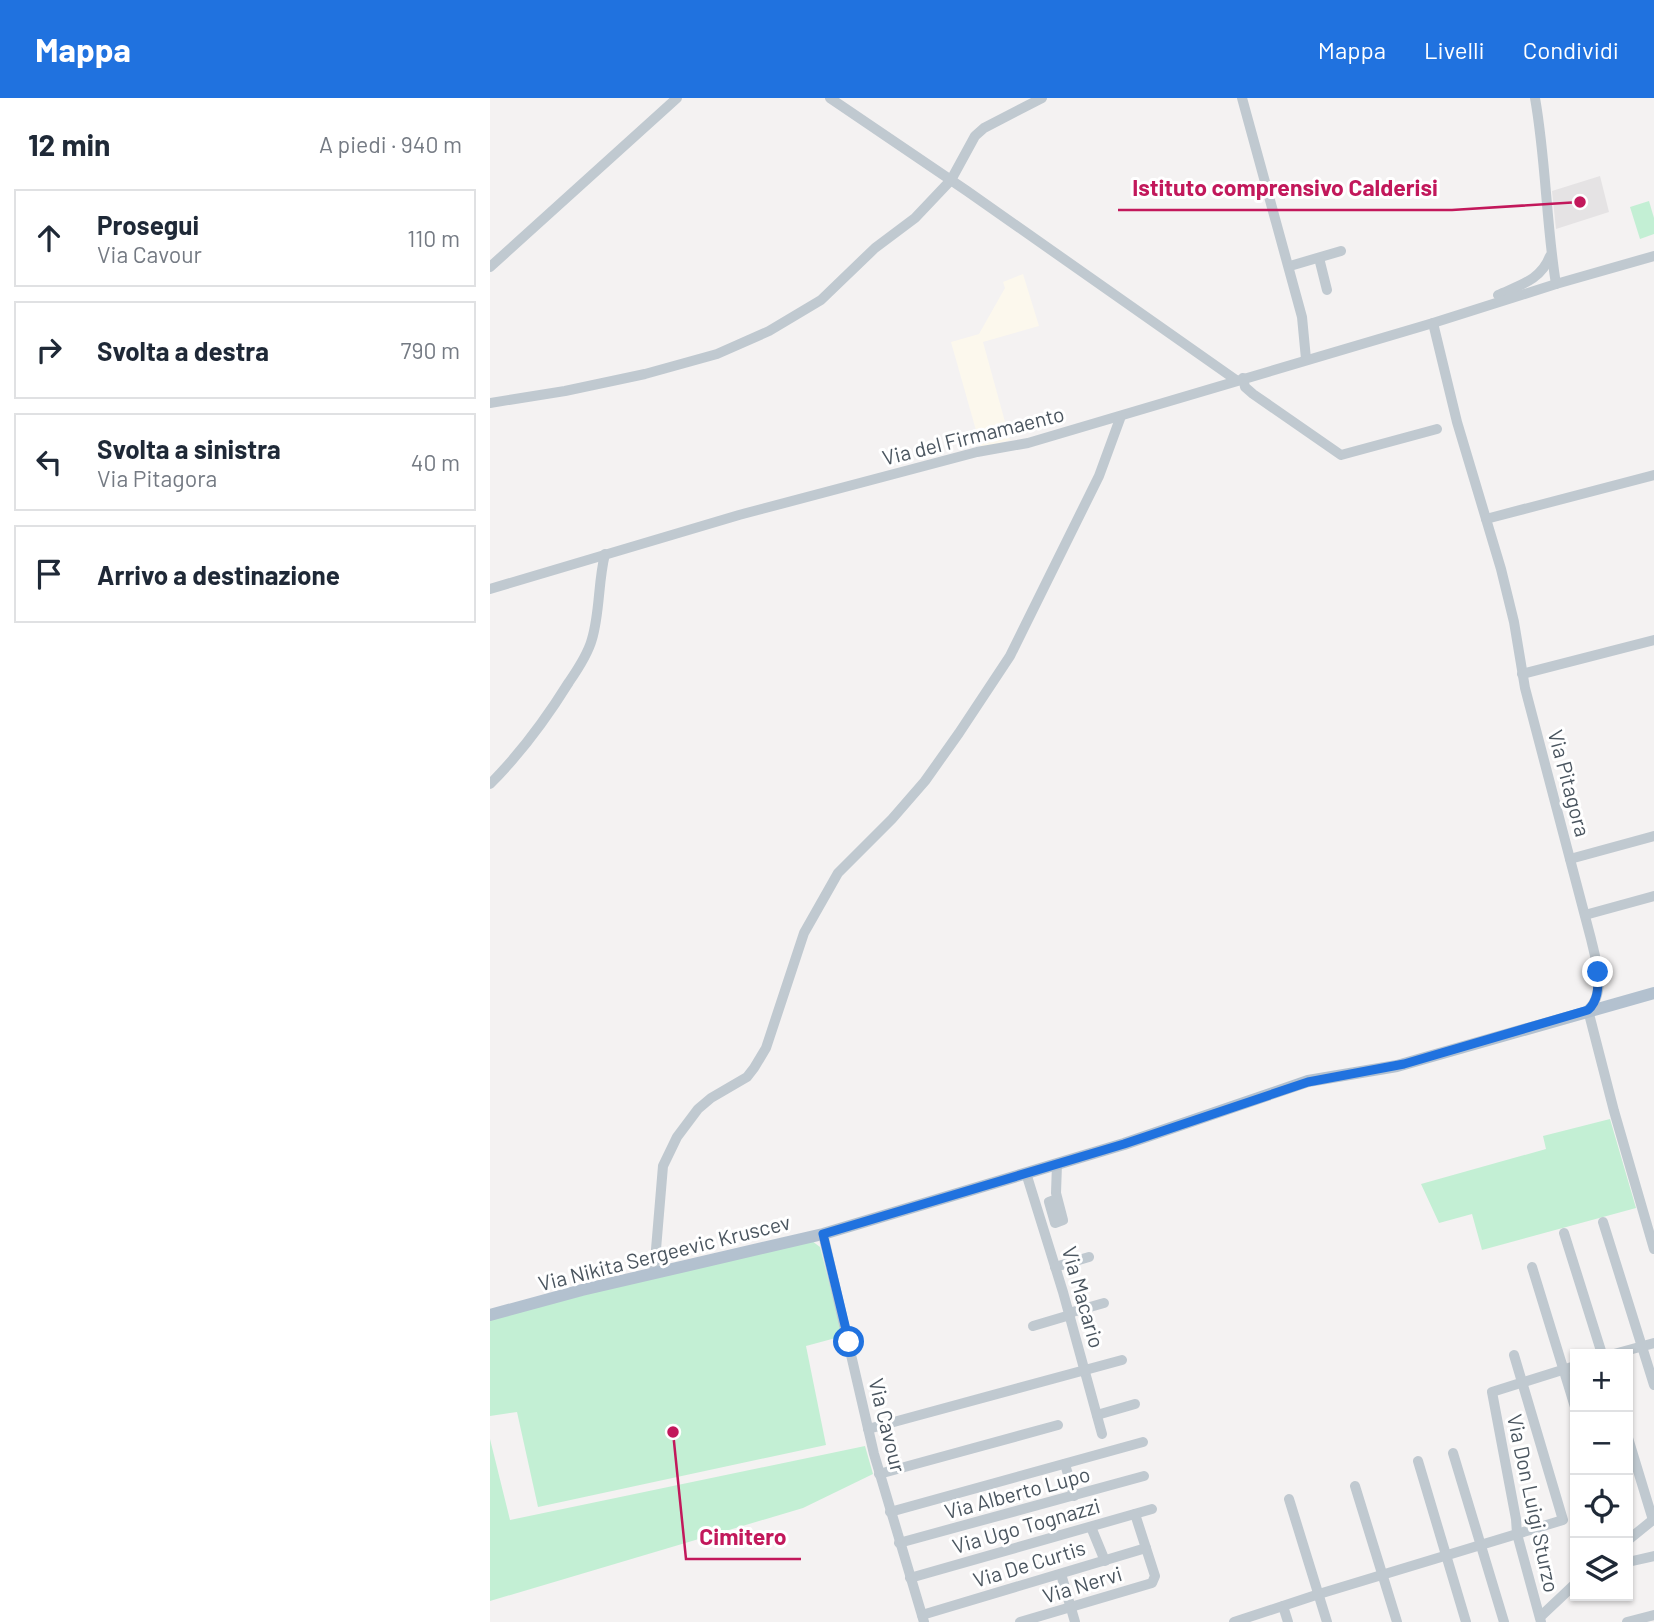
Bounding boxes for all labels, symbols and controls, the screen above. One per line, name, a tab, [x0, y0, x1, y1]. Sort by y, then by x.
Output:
text: Mappa	[35, 29, 131, 69]
text: Mappa	[1318, 35, 1386, 64]
text: Livelli	[1424, 35, 1485, 64]
text: Condividi	[1523, 35, 1619, 64]
text: 12 min	[28, 126, 111, 162]
text: A piedi · 940 m	[319, 130, 462, 158]
callout: Istituto comprensivo Calderisi	[1118, 166, 1452, 210]
text: Istituto comprensivo Calderisi	[1132, 173, 1438, 201]
text: Prosegui	[97, 209, 199, 240]
icon: ahead	[30, 219, 68, 257]
text: 110 m	[407, 224, 460, 252]
text: Via Cavour	[97, 240, 202, 268]
icon: right	[30, 331, 68, 369]
text: Svolta a destra	[97, 335, 269, 366]
text: 790 m	[401, 336, 460, 364]
street label: Via del Firmamaento	[879, 400, 1067, 470]
text: Svolta a sinistra	[97, 433, 281, 464]
icon: left	[30, 443, 68, 481]
text: 40 m	[411, 448, 460, 476]
text: Via Pitagora	[97, 464, 217, 492]
icon: arrive	[30, 555, 68, 593]
text: Arrivo a destinazione	[97, 559, 340, 590]
street label: Via Pitagora	[1544, 727, 1596, 839]
route end	[1582, 956, 1613, 987]
street label: Via Nikita Sergeevic Kruscev	[535, 1209, 793, 1295]
street label: Via Macario	[1058, 1243, 1110, 1351]
route start	[833, 1326, 864, 1357]
map controls	[1570, 1349, 1633, 1601]
button: +	[1570, 1349, 1633, 1412]
street label: Via Cavour	[864, 1375, 912, 1475]
street label: Via Don Luigi Sturzo	[1503, 1412, 1565, 1594]
button: −	[1570, 1412, 1633, 1475]
street label: Via Alberto Lupo	[941, 1461, 1093, 1523]
button: locate	[1570, 1475, 1633, 1538]
street label: Via Ugo Tognazzi	[949, 1492, 1103, 1558]
callout: Cimitero	[686, 1515, 801, 1559]
text: Cimitero	[699, 1522, 787, 1550]
street label: Via De Curtis	[970, 1534, 1088, 1592]
button: layers	[1570, 1538, 1633, 1601]
street label: Via Nervi	[1039, 1560, 1125, 1608]

